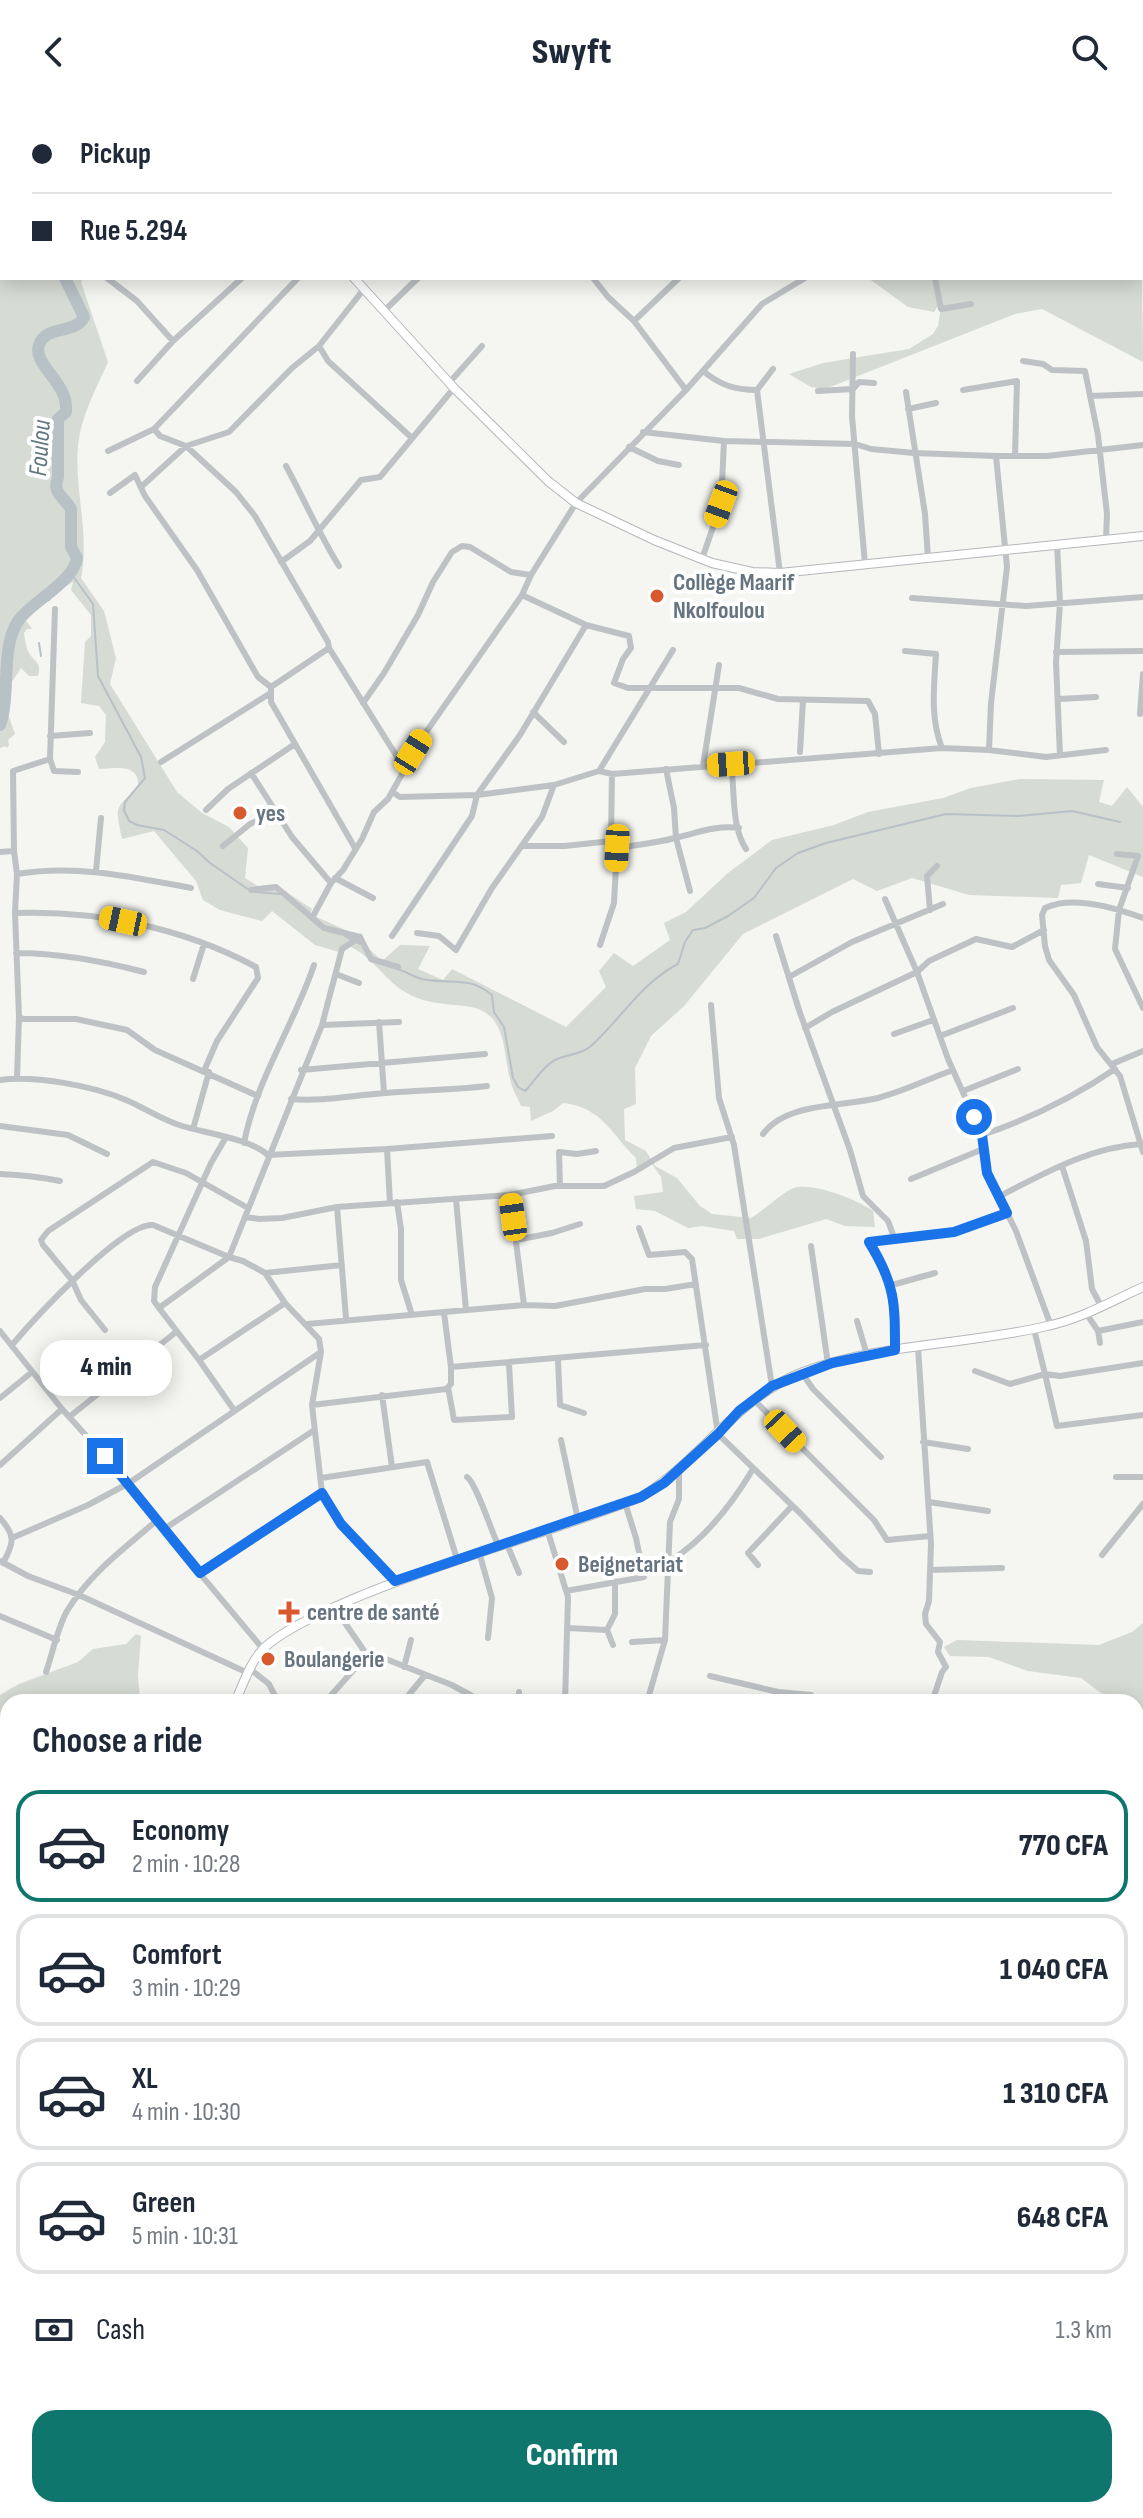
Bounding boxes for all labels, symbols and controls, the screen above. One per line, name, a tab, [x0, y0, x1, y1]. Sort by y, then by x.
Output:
icon: back	[32, 30, 76, 74]
icon: search	[1067, 30, 1111, 74]
text: Swyft	[532, 31, 611, 74]
text: Pickup	[80, 136, 151, 172]
text: Rue 5.294	[80, 213, 187, 249]
water label: Foulou	[23, 419, 58, 477]
car	[702, 477, 740, 531]
place label: Collège Maarif Nkolfoulou	[673, 568, 795, 625]
marker: Collège Maarif Nkolfoulou	[648, 587, 666, 605]
car	[390, 725, 436, 779]
car	[706, 750, 756, 778]
place label: yes	[256, 799, 285, 828]
marker: yes	[231, 804, 249, 822]
car	[604, 823, 630, 873]
car	[97, 904, 149, 938]
route start	[956, 1099, 992, 1135]
car	[498, 1192, 528, 1242]
callout: 4 min	[39, 1340, 171, 1396]
text: 4 min	[80, 1352, 132, 1383]
car	[760, 1405, 810, 1457]
route end	[87, 1438, 123, 1474]
place label: Beignetariat	[578, 1550, 683, 1579]
marker: Beignetariat	[553, 1555, 571, 1573]
place label: centre de santé	[307, 1598, 440, 1627]
marker: centre de santé	[278, 1601, 300, 1623]
place label: Boulangerie	[284, 1645, 384, 1674]
marker: Boulangerie	[259, 1650, 277, 1668]
text: Choose a ride	[32, 1720, 203, 1763]
icon: car	[36, 1810, 108, 1882]
text: Economy	[132, 1813, 229, 1849]
text: 770 CFA	[1019, 1828, 1108, 1864]
text: 2 min · 10:28	[132, 1849, 240, 1880]
icon: car	[36, 1934, 108, 2006]
text: Comfort	[132, 1937, 222, 1973]
text: 1 040 CFA	[1000, 1952, 1108, 1988]
text: 3 min · 10:29	[132, 1973, 241, 2004]
icon: car	[36, 2058, 108, 2130]
text: XL	[132, 2061, 158, 2097]
text: 1 310 CFA	[1003, 2076, 1108, 2112]
text: 4 min · 10:30	[132, 2097, 241, 2128]
icon: car	[36, 2182, 108, 2254]
text: Green	[132, 2185, 196, 2221]
text: 648 CFA	[1017, 2200, 1108, 2236]
text: 5 min · 10:31	[132, 2221, 238, 2252]
icon: cash	[32, 2308, 76, 2352]
text: Cash	[96, 2312, 145, 2348]
text: 1.3 km	[1056, 2315, 1112, 2346]
button: Confirm	[32, 2410, 1112, 2502]

